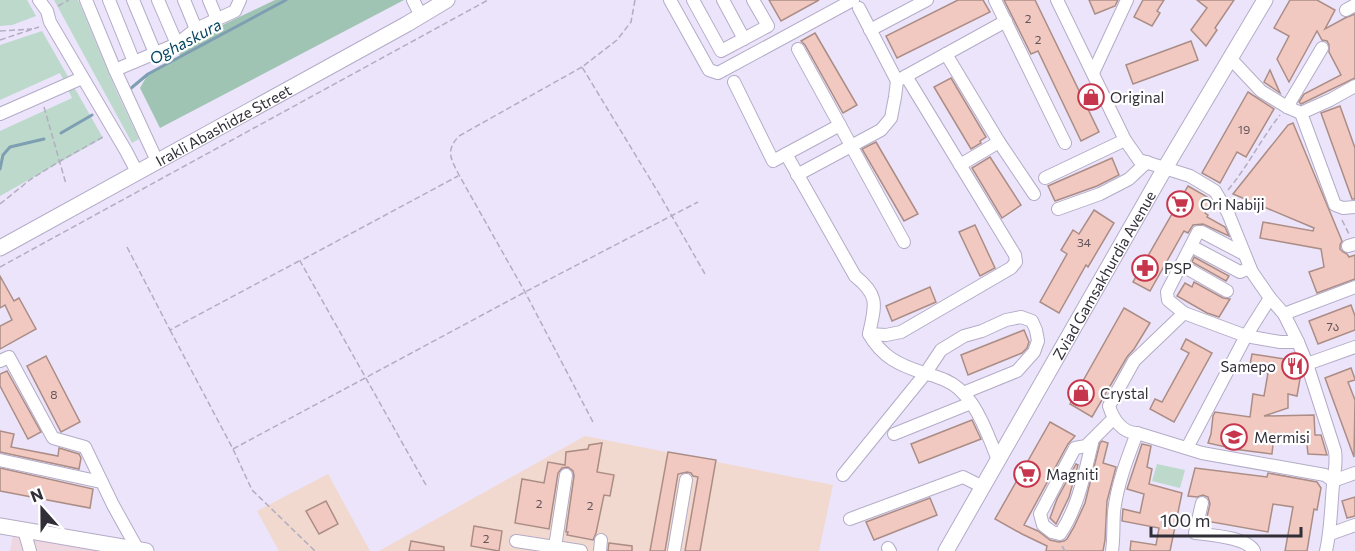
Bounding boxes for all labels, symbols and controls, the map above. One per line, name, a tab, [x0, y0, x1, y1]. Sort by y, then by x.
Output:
house number: 2	[1025, 11, 1032, 25]
water label: Oghaskura	[146, 14, 224, 68]
house number: 2	[1035, 32, 1042, 46]
street label: Irakli Abashidze Street	[152, 80, 294, 170]
shop icon: Original	[1076, 82, 1106, 112]
place label: Original	[1110, 88, 1164, 106]
house number: 19	[1238, 122, 1250, 136]
street label: Zviad Gamsakhurdia Avenue	[1049, 187, 1159, 362]
supermarket icon: Ori Nabiji	[1165, 189, 1195, 219]
place label: Ori Nabiji	[1200, 195, 1265, 213]
house number: 34	[1077, 235, 1091, 249]
pharmacy icon: PSP	[1130, 253, 1160, 283]
place label: PSP	[1164, 259, 1192, 277]
house number: 7ა	[1327, 319, 1339, 333]
restaurant icon: Samepo	[1280, 351, 1310, 381]
place label: Samepo	[1221, 357, 1276, 375]
shop icon: Crystal	[1066, 378, 1096, 408]
place label: Crystal	[1100, 384, 1149, 402]
house number: 8	[50, 387, 58, 401]
school or university icon: Mermisi	[1219, 422, 1249, 452]
place label: Mermisi	[1254, 428, 1310, 446]
supermarket icon: Magniti	[1012, 459, 1042, 489]
place label: Magniti	[1046, 465, 1099, 483]
north arrow	[12, 479, 72, 539]
text: N	[27, 484, 45, 506]
house number: 2	[536, 496, 543, 510]
house number: 2	[587, 498, 594, 512]
scale bar	[1151, 500, 1301, 538]
text: 100 m	[1160, 509, 1210, 531]
house number: 2	[483, 531, 490, 545]

